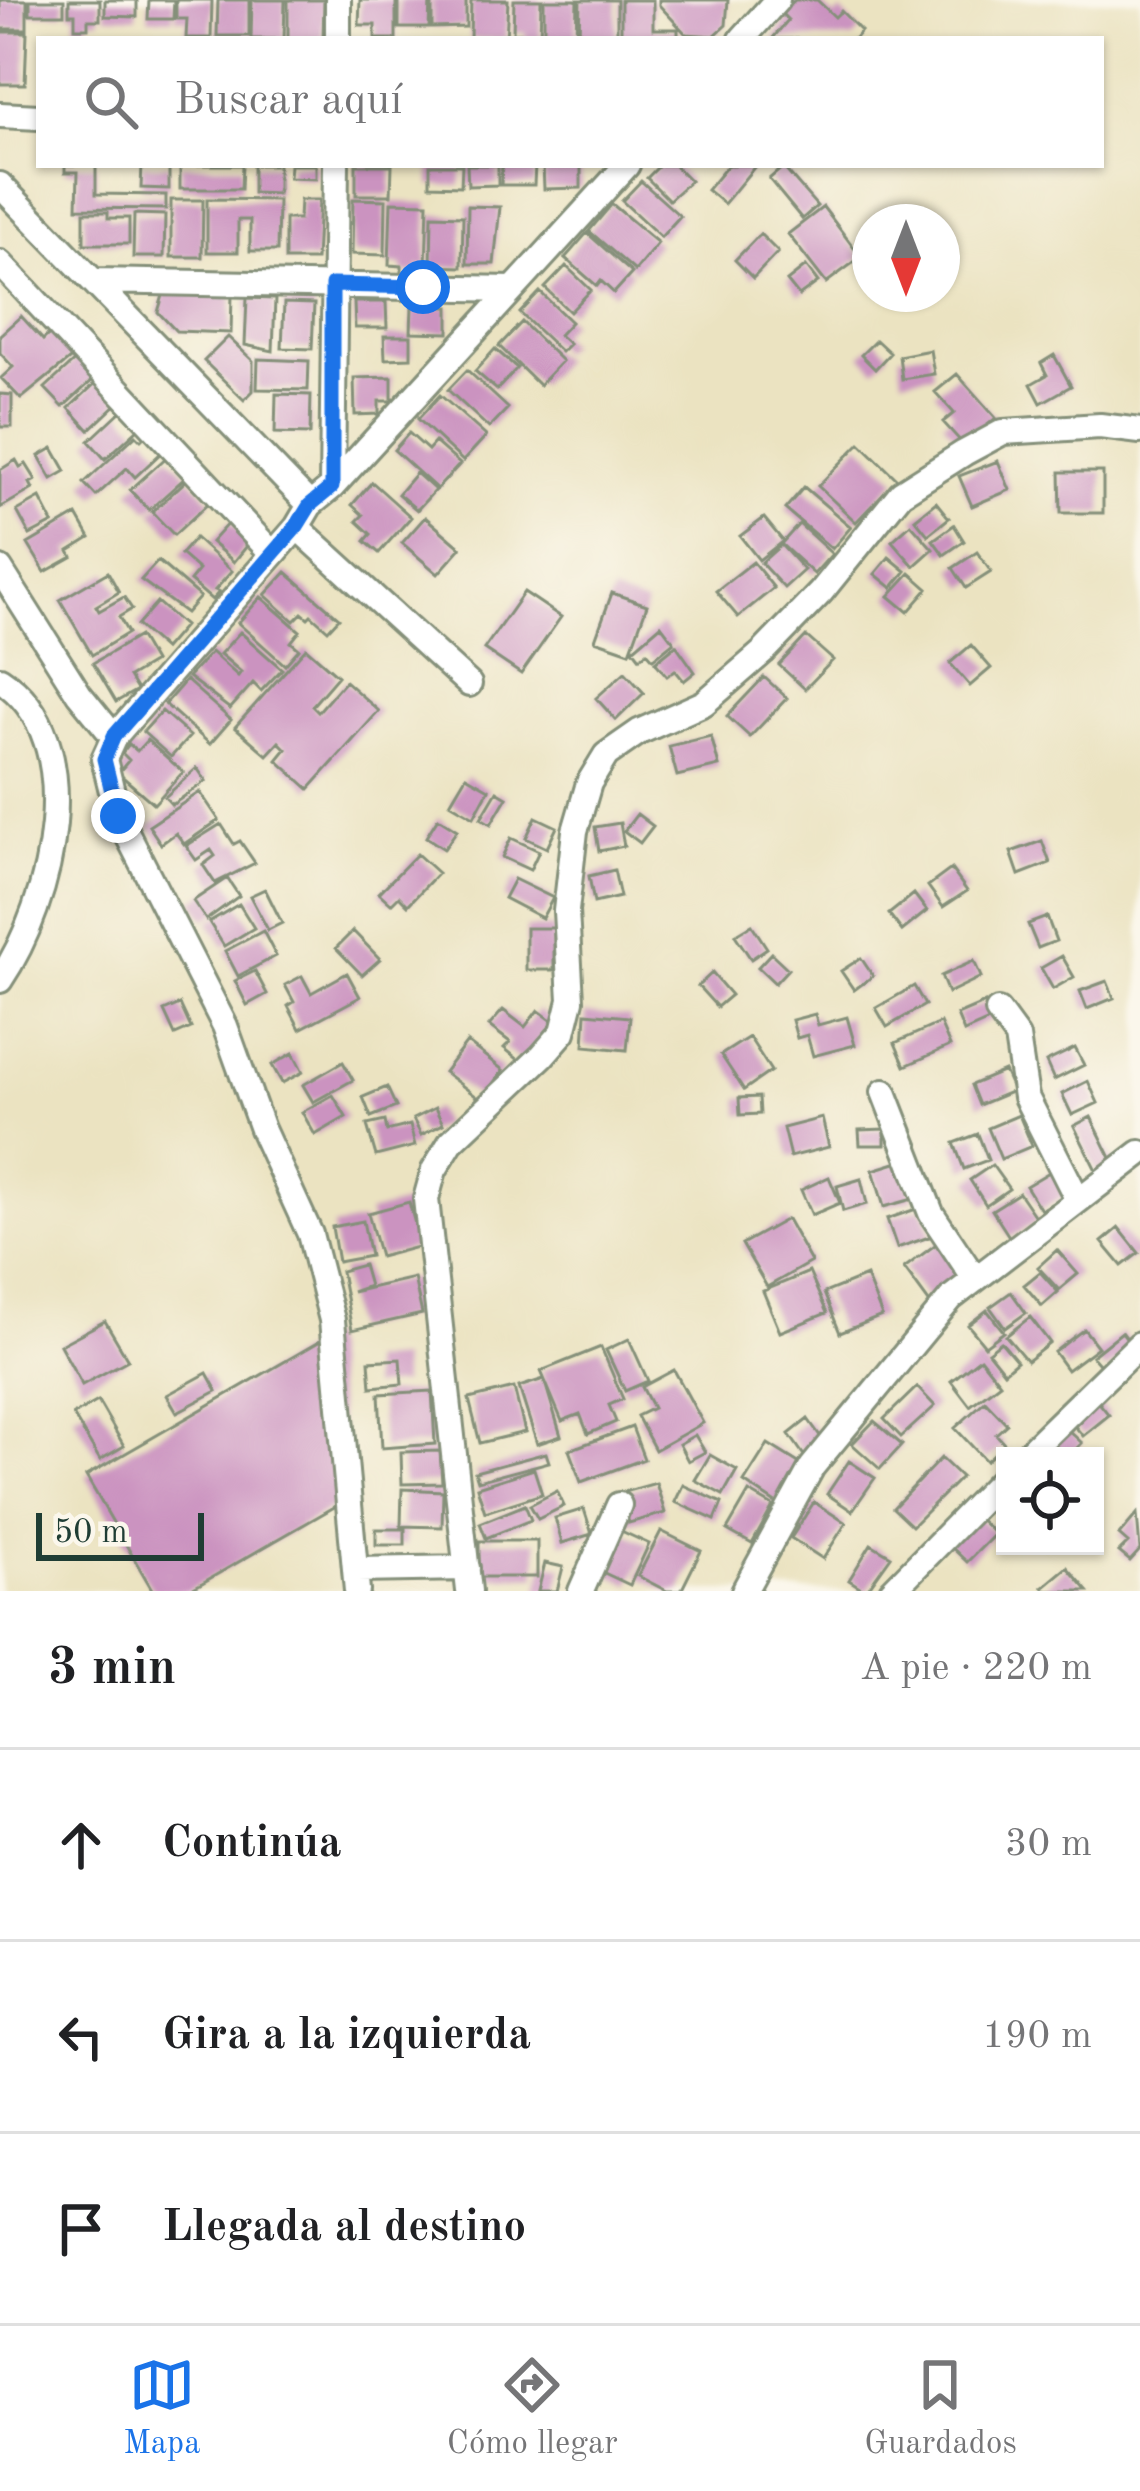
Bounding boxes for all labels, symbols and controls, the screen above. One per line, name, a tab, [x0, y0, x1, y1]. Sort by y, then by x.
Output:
search box	[36, 36, 1104, 168]
icon: search	[78, 69, 144, 135]
text: Buscar aquí	[174, 79, 403, 124]
north arrow	[852, 204, 960, 312]
route start	[396, 260, 450, 314]
route end	[91, 789, 145, 843]
map controls	[996, 1447, 1104, 1555]
button: locate	[996, 1447, 1104, 1555]
scale bar	[36, 1507, 204, 1560]
text: 50 m	[54, 1517, 128, 1550]
text: 3 min	[48, 1644, 176, 1695]
text: A pie · 220 m	[860, 1649, 1092, 1688]
icon: ahead	[48, 1812, 114, 1878]
text: Continúa	[162, 1822, 342, 1867]
text: 30 m	[1005, 1825, 1092, 1864]
icon: left	[48, 2004, 114, 2070]
text: Gira a la izquierda	[162, 2014, 531, 2059]
text: 190 m	[982, 2017, 1092, 2056]
icon: arrive	[48, 2196, 114, 2262]
text: Llegada al destino	[162, 2206, 526, 2251]
tab: Mapa	[123, 2352, 201, 2465]
tab: Cómo llegar	[447, 2352, 618, 2465]
tab: Guardados	[864, 2352, 1017, 2465]

